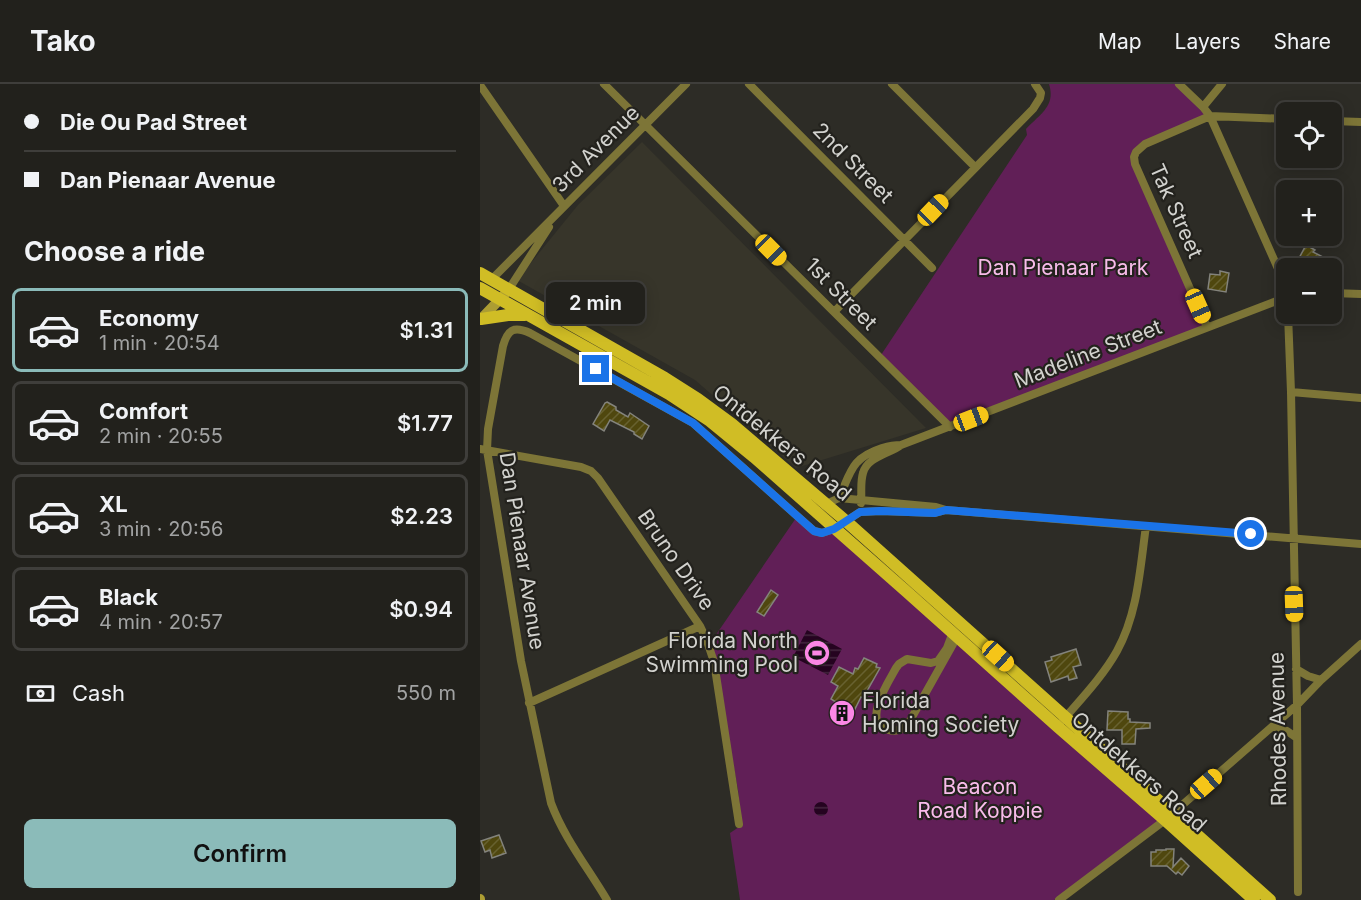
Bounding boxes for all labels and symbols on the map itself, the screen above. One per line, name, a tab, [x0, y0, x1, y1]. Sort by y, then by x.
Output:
street label: 3rd Avenue	[547, 100, 644, 197]
street label: 2nd Street	[808, 117, 899, 208]
street label: Tak Street	[1145, 160, 1208, 262]
car	[914, 191, 952, 229]
car	[752, 231, 790, 269]
street label: 1st Street	[800, 252, 883, 335]
park label: Dan Pienaar Park	[978, 255, 1149, 280]
callout: 2 min	[546, 282, 646, 324]
car	[1182, 286, 1214, 326]
street label: Madeline Street	[1011, 314, 1165, 393]
route end	[582, 355, 609, 382]
street label: Ontdekkers Road	[708, 379, 856, 506]
car	[951, 404, 991, 434]
street label: Dan Pienaar Avenue	[495, 450, 550, 651]
street label: Bruno Drive	[633, 505, 720, 615]
route start	[1237, 520, 1264, 547]
car	[1284, 586, 1304, 622]
place label: Florida North Swimming Pool	[646, 628, 798, 677]
car	[979, 637, 1017, 675]
sports icon: Florida North Swimming Pool	[802, 638, 832, 668]
street label: Rhodes Avenue	[1264, 652, 1291, 806]
place label: Florida Homing Society	[862, 688, 1020, 737]
building icon: Florida Homing Society	[827, 698, 857, 728]
street label: Ontdekkers Road	[1067, 706, 1212, 837]
car	[1187, 765, 1225, 803]
park label: Beacon Road Koppie	[917, 774, 1043, 823]

